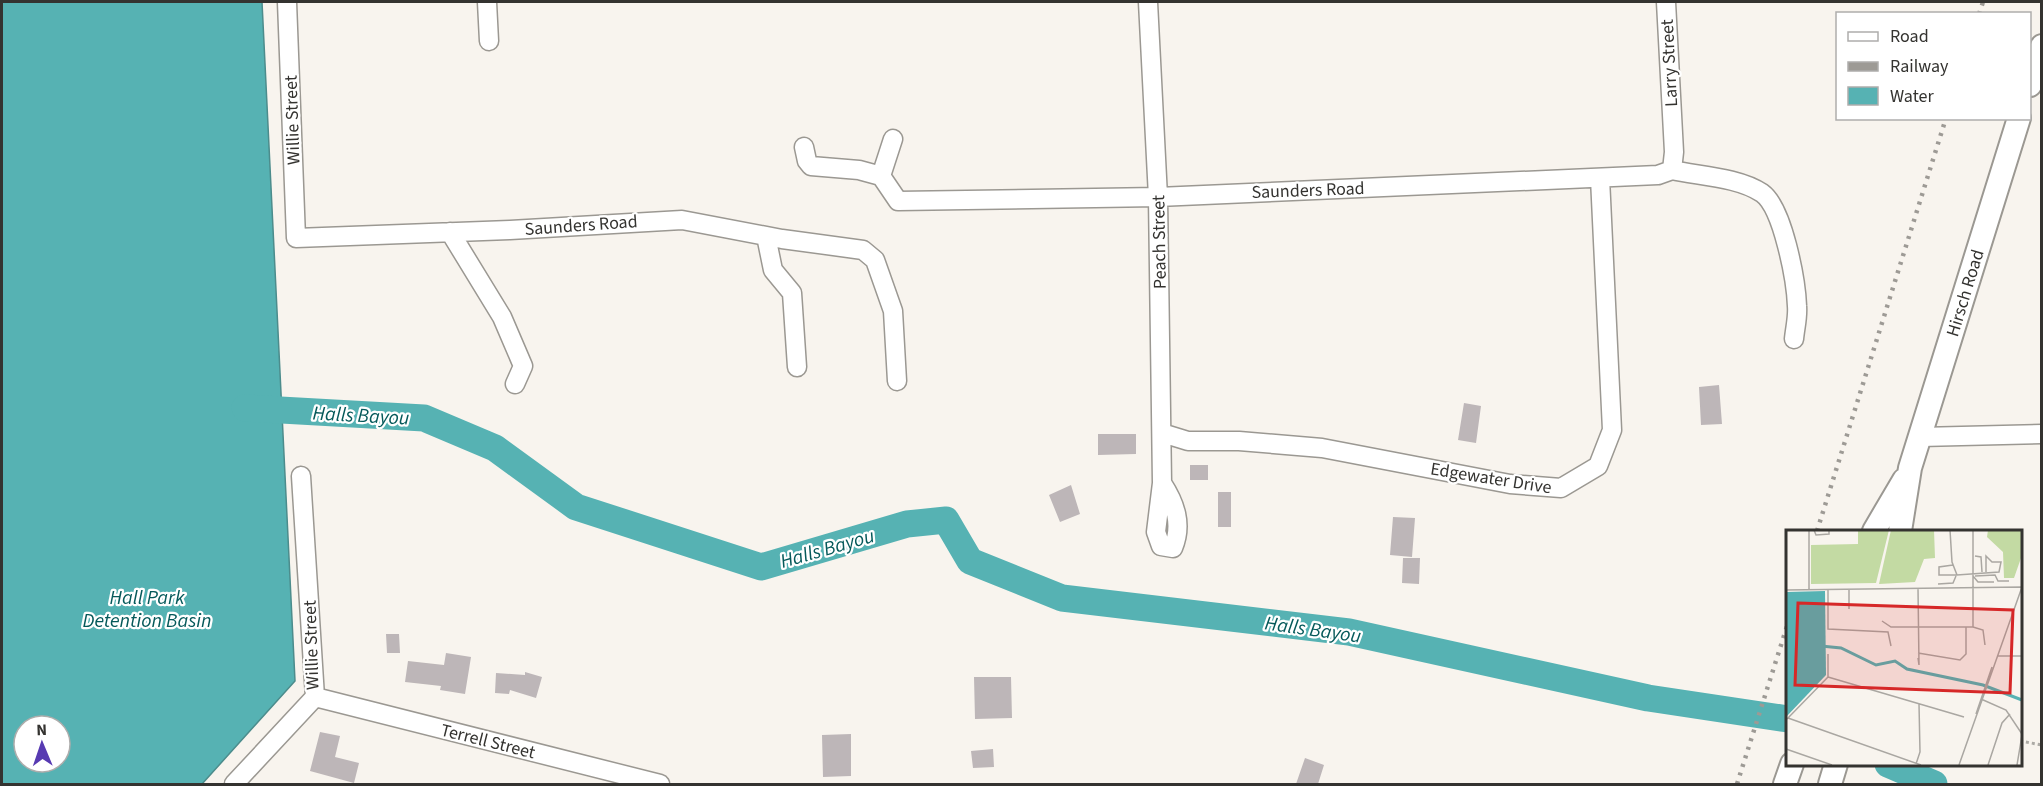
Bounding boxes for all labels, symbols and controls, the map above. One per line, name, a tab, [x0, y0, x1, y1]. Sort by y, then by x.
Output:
legend	[1836, 12, 2031, 120]
street label: Larry Street	[1655, 18, 1684, 108]
text: Road	[1890, 24, 1929, 49]
text: Railway	[1890, 54, 1949, 79]
street label: Willie Street	[278, 75, 307, 165]
text: Water	[1890, 84, 1934, 109]
street label: Saunders Road	[1251, 176, 1365, 205]
street label: Peach Street	[1146, 195, 1173, 289]
street label: Saunders Road	[524, 209, 638, 242]
street label: Hirsch Road	[1940, 246, 1991, 340]
water label: Halls Bayou	[312, 399, 410, 433]
street label: Edgewater Drive	[1429, 457, 1553, 500]
water label: Halls Bayou	[777, 522, 878, 576]
inset map	[1786, 530, 2022, 765]
water label: Hall Park Detention Basin	[83, 584, 211, 635]
street label: Willie Street	[297, 600, 326, 690]
water label: Halls Bayou	[1263, 609, 1363, 651]
north arrow	[12, 714, 72, 774]
street label: Terrell Street	[438, 718, 538, 765]
text: N	[36, 719, 47, 741]

